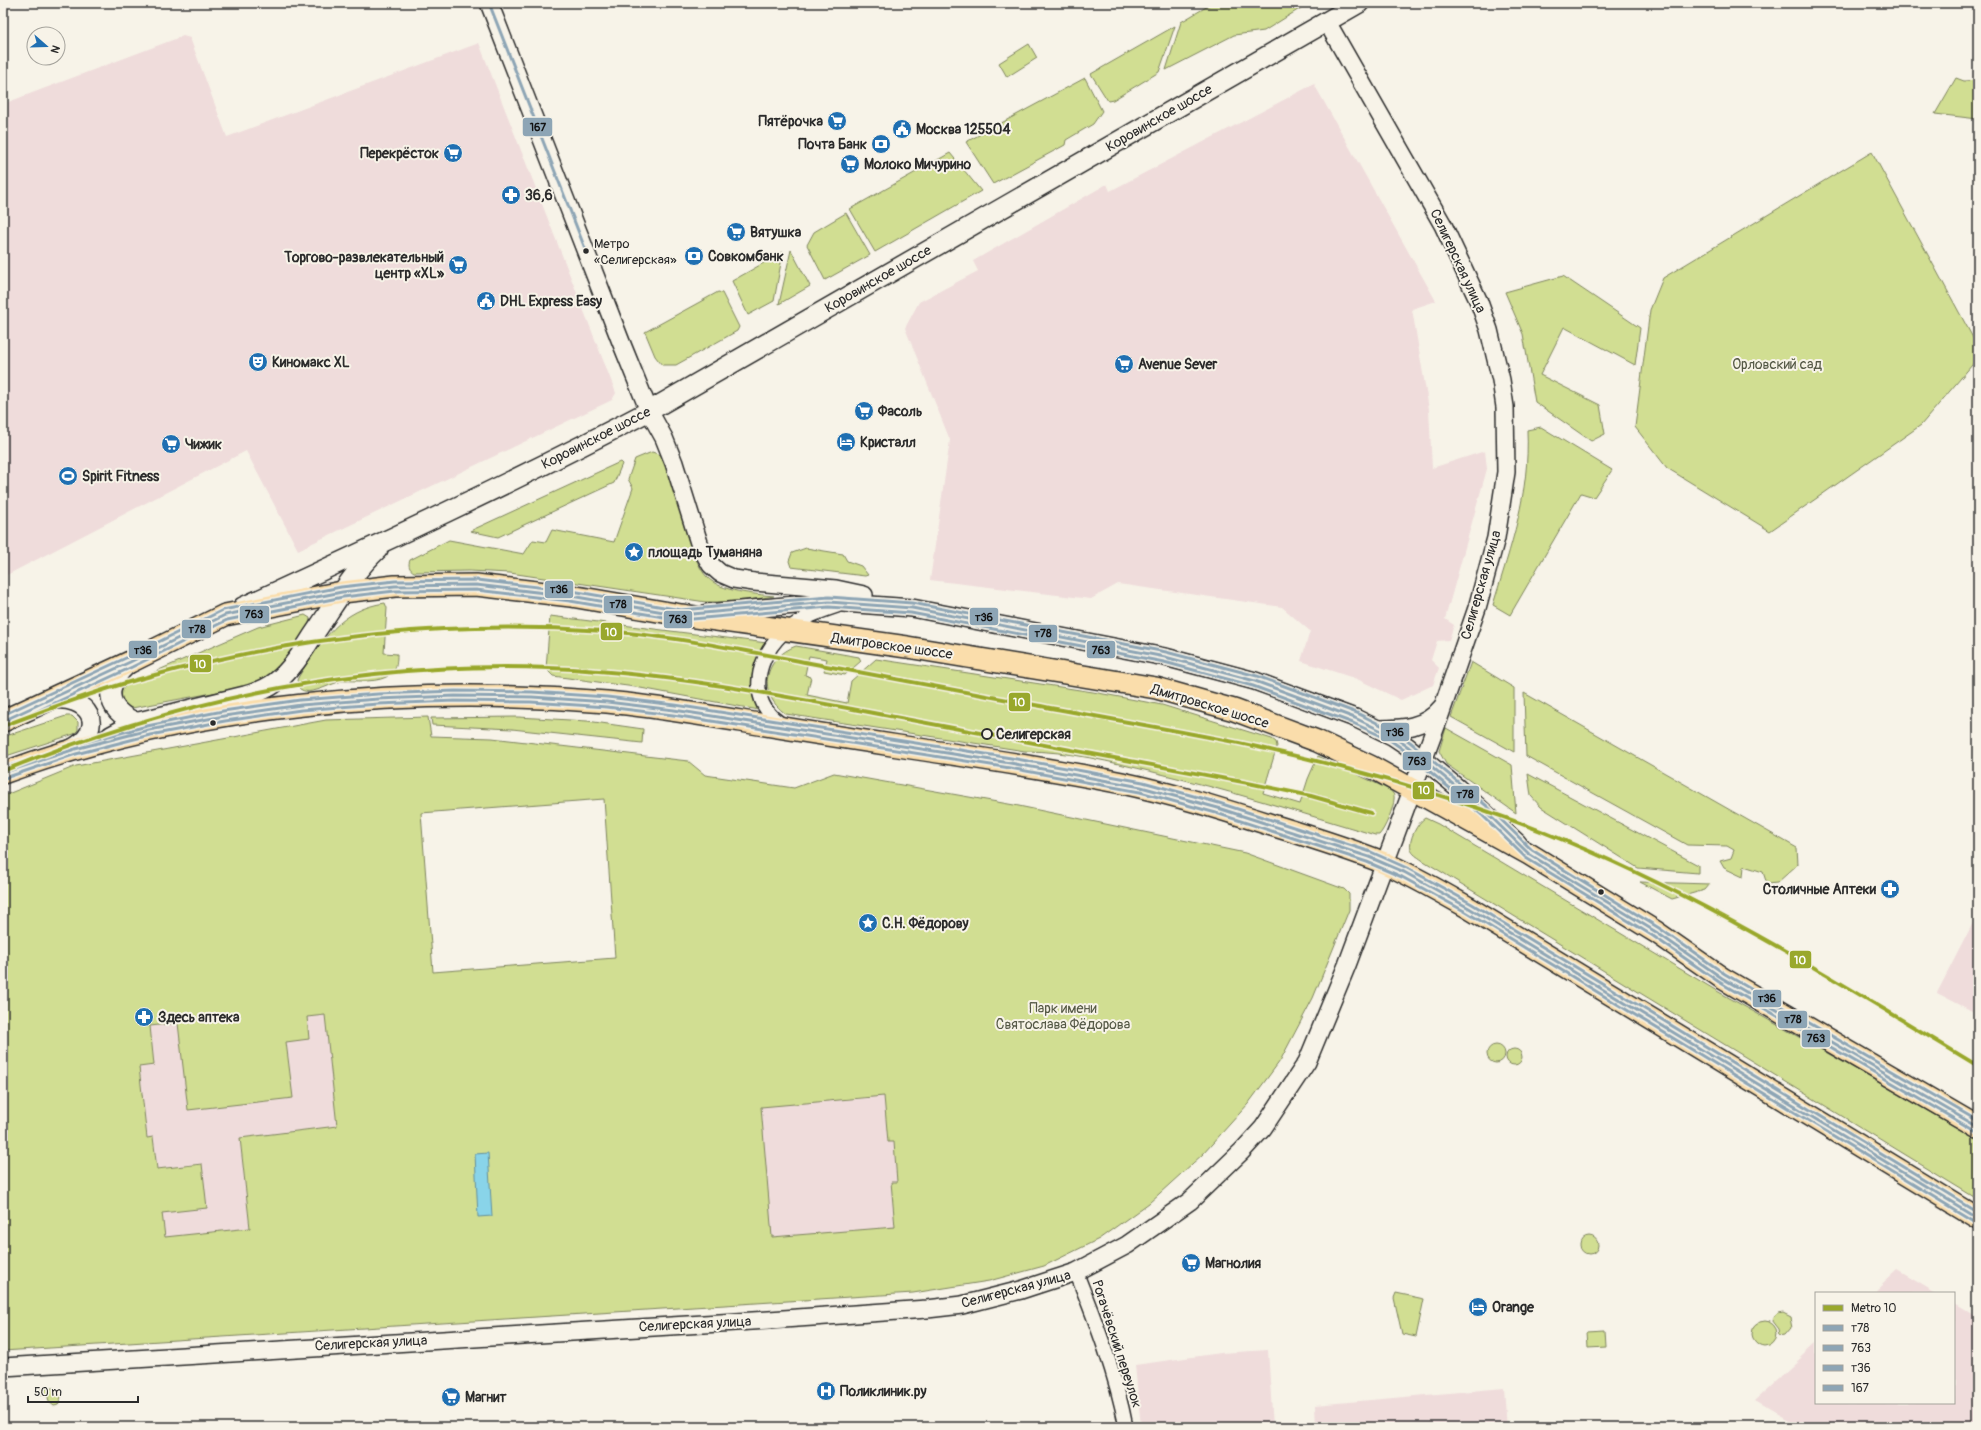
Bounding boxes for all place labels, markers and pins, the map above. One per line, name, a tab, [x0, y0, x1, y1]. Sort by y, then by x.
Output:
supermarket icon: Пятёрочка	[826, 110, 848, 132]
place label: Пятёрочка	[759, 113, 823, 130]
public building icon: Москва 125504	[891, 118, 913, 140]
place label: Москва 125504	[916, 121, 1011, 138]
bank icon: Почта Банк	[870, 133, 892, 155]
place label: Почта Банк	[798, 136, 867, 153]
supermarket icon: Перекрёсток	[442, 142, 464, 164]
place label: Перекрёсток	[360, 145, 439, 162]
supermarket icon: Молоко Мичурино	[839, 153, 861, 175]
place label: Молоко Мичурино	[864, 156, 971, 173]
pharmacy icon: 36,6	[500, 184, 522, 206]
place label: 36,6	[525, 187, 553, 204]
supermarket icon: Вятушка	[725, 221, 747, 243]
place label: Вятушка	[750, 224, 802, 241]
place label: Метро «Селигерская»	[594, 236, 677, 268]
bank icon: Совкомбанк	[683, 245, 705, 267]
marker: Метро «Селигерская»	[581, 246, 591, 256]
place label: Совкомбанк	[708, 248, 784, 265]
place label: Торгово-развлекательный центр «XL»	[283, 249, 445, 282]
supermarket icon: Торгово-развлекательный центр «XL»	[447, 254, 469, 276]
public building icon: DHL Express Easy	[475, 290, 497, 312]
place label: DHL Express Easy	[500, 293, 602, 310]
theatre icon: Киномакс XL	[247, 351, 269, 373]
supermarket icon: Avenue Sever	[1113, 353, 1135, 375]
place label: Киномакс XL	[272, 354, 350, 371]
place label: Avenue Sever	[1138, 356, 1218, 373]
supermarket icon: Фасоль	[853, 400, 875, 422]
place label: Фасоль	[877, 403, 922, 420]
hotel icon: Кристалл	[835, 431, 857, 453]
supermarket icon: Чижик	[160, 433, 182, 455]
place label: Кристалл	[860, 434, 916, 451]
place label: Чижик	[185, 436, 222, 453]
sports icon: Spirit Fitness	[57, 465, 79, 487]
place label: Spirit Fitness	[82, 468, 160, 485]
place icon: площадь Туманяна	[623, 541, 645, 563]
place label: площадь Туманяна	[648, 544, 763, 561]
unlabelled marker	[208, 718, 218, 728]
place label: Селигерская	[996, 726, 1071, 743]
marker: Селигерская	[981, 728, 993, 740]
pharmacy icon: Столичные Аптеки	[1879, 878, 1901, 900]
place label: Столичные Аптеки	[1763, 881, 1877, 898]
unlabelled marker	[1596, 887, 1606, 897]
place icon: С.Н. Фёдорову	[857, 912, 879, 934]
place label: С.Н. Фёдорову	[882, 915, 969, 932]
pharmacy icon: Здесь аптека	[133, 1006, 155, 1028]
place label: Здесь аптека	[158, 1009, 240, 1026]
supermarket icon: Магнолия	[1180, 1252, 1202, 1274]
place label: Магнолия	[1205, 1255, 1261, 1272]
hotel icon: Orange	[1467, 1296, 1489, 1318]
place label: Orange	[1492, 1299, 1535, 1316]
hospital icon: Поликлиник.ру	[815, 1380, 837, 1402]
place label: Поликлиник.ру	[840, 1383, 926, 1400]
supermarket icon: Магнит	[440, 1386, 462, 1408]
place label: Магнит	[465, 1389, 508, 1406]

